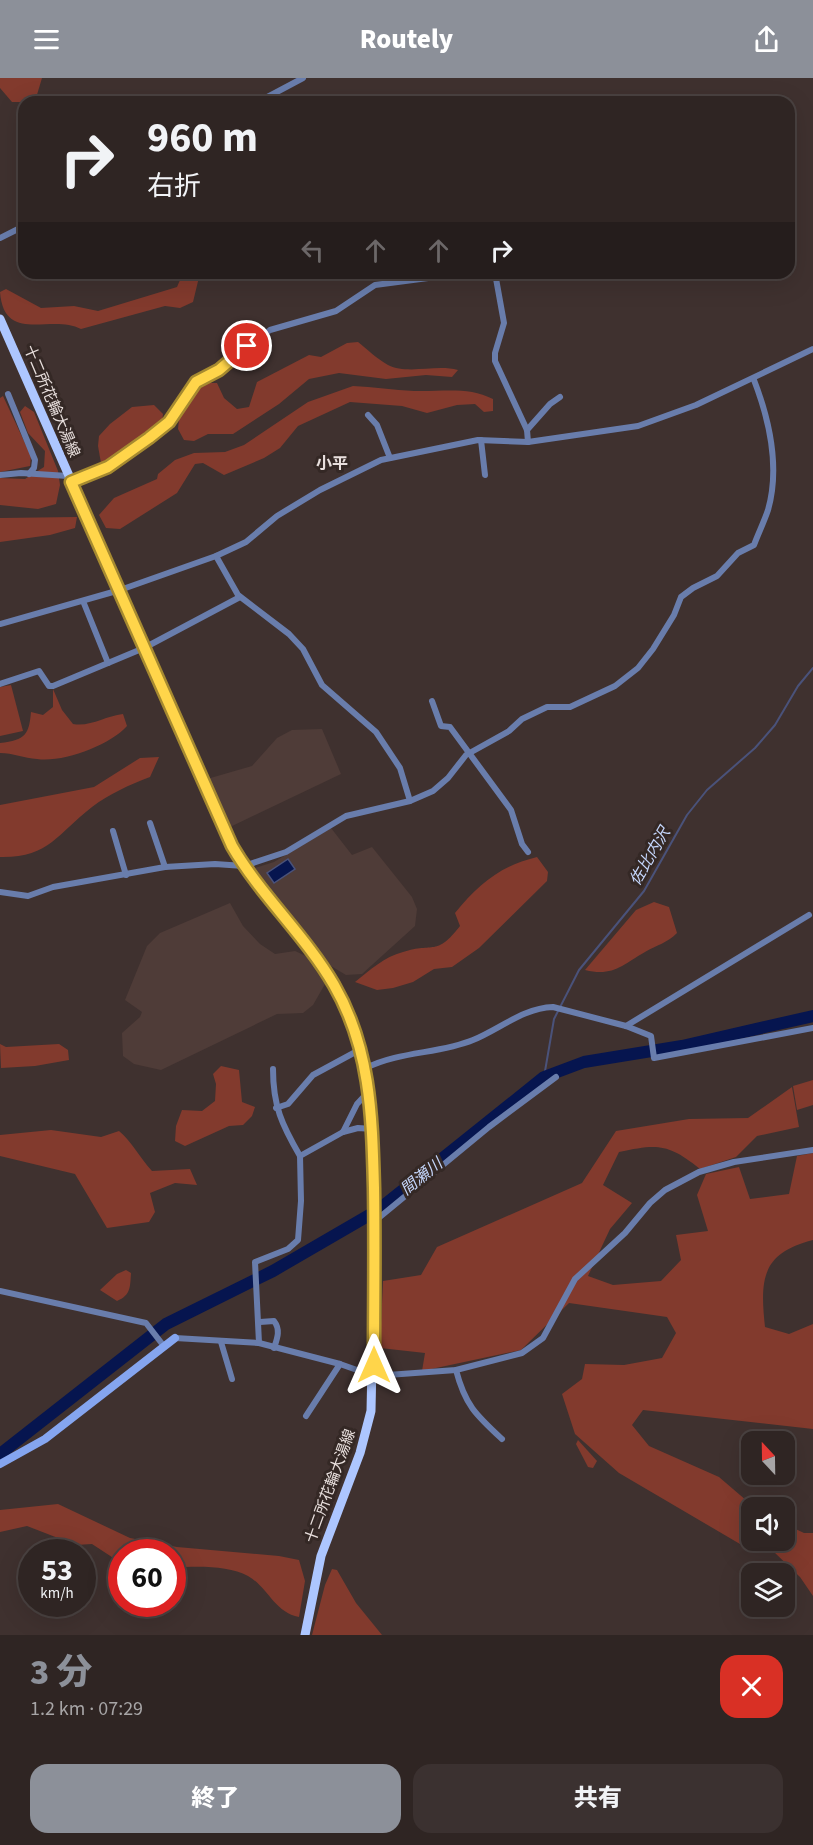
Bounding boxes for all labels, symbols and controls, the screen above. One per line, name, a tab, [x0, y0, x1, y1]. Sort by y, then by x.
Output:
text: Routely	[360, 20, 453, 59]
icon: menu	[30, 23, 63, 56]
icon: share	[750, 23, 783, 56]
text: 960 m	[147, 108, 258, 168]
icon: right	[48, 120, 126, 198]
text: 右折	[147, 167, 201, 206]
icon: left	[296, 234, 329, 267]
icon: ahead	[359, 234, 392, 267]
icon: ahead	[422, 234, 455, 267]
icon: right	[485, 234, 518, 267]
pin	[221, 320, 272, 371]
icon: arrive	[230, 329, 263, 362]
street label: 十二所花輪大湯線	[18, 342, 85, 461]
district label: 小平	[316, 453, 348, 475]
water label: 佐比内沢	[624, 822, 676, 890]
water label: 間瀬川	[396, 1152, 449, 1200]
position arrow	[342, 1333, 406, 1397]
street label: 十二所花輪大湯線	[300, 1426, 361, 1546]
north arrow	[741, 1431, 795, 1485]
map controls	[741, 1431, 795, 1617]
button: sound	[741, 1497, 795, 1551]
speed limit sign: 60	[108, 1539, 186, 1617]
text: 53	[41, 1549, 73, 1592]
button: layers	[741, 1563, 795, 1617]
text: km/h	[40, 1583, 74, 1604]
text: 3 分	[30, 1647, 92, 1698]
button: close	[720, 1655, 783, 1718]
text: 1.2 km · 07:29	[30, 1695, 143, 1723]
button: 終了	[30, 1764, 401, 1833]
button: 共有	[413, 1764, 783, 1833]

